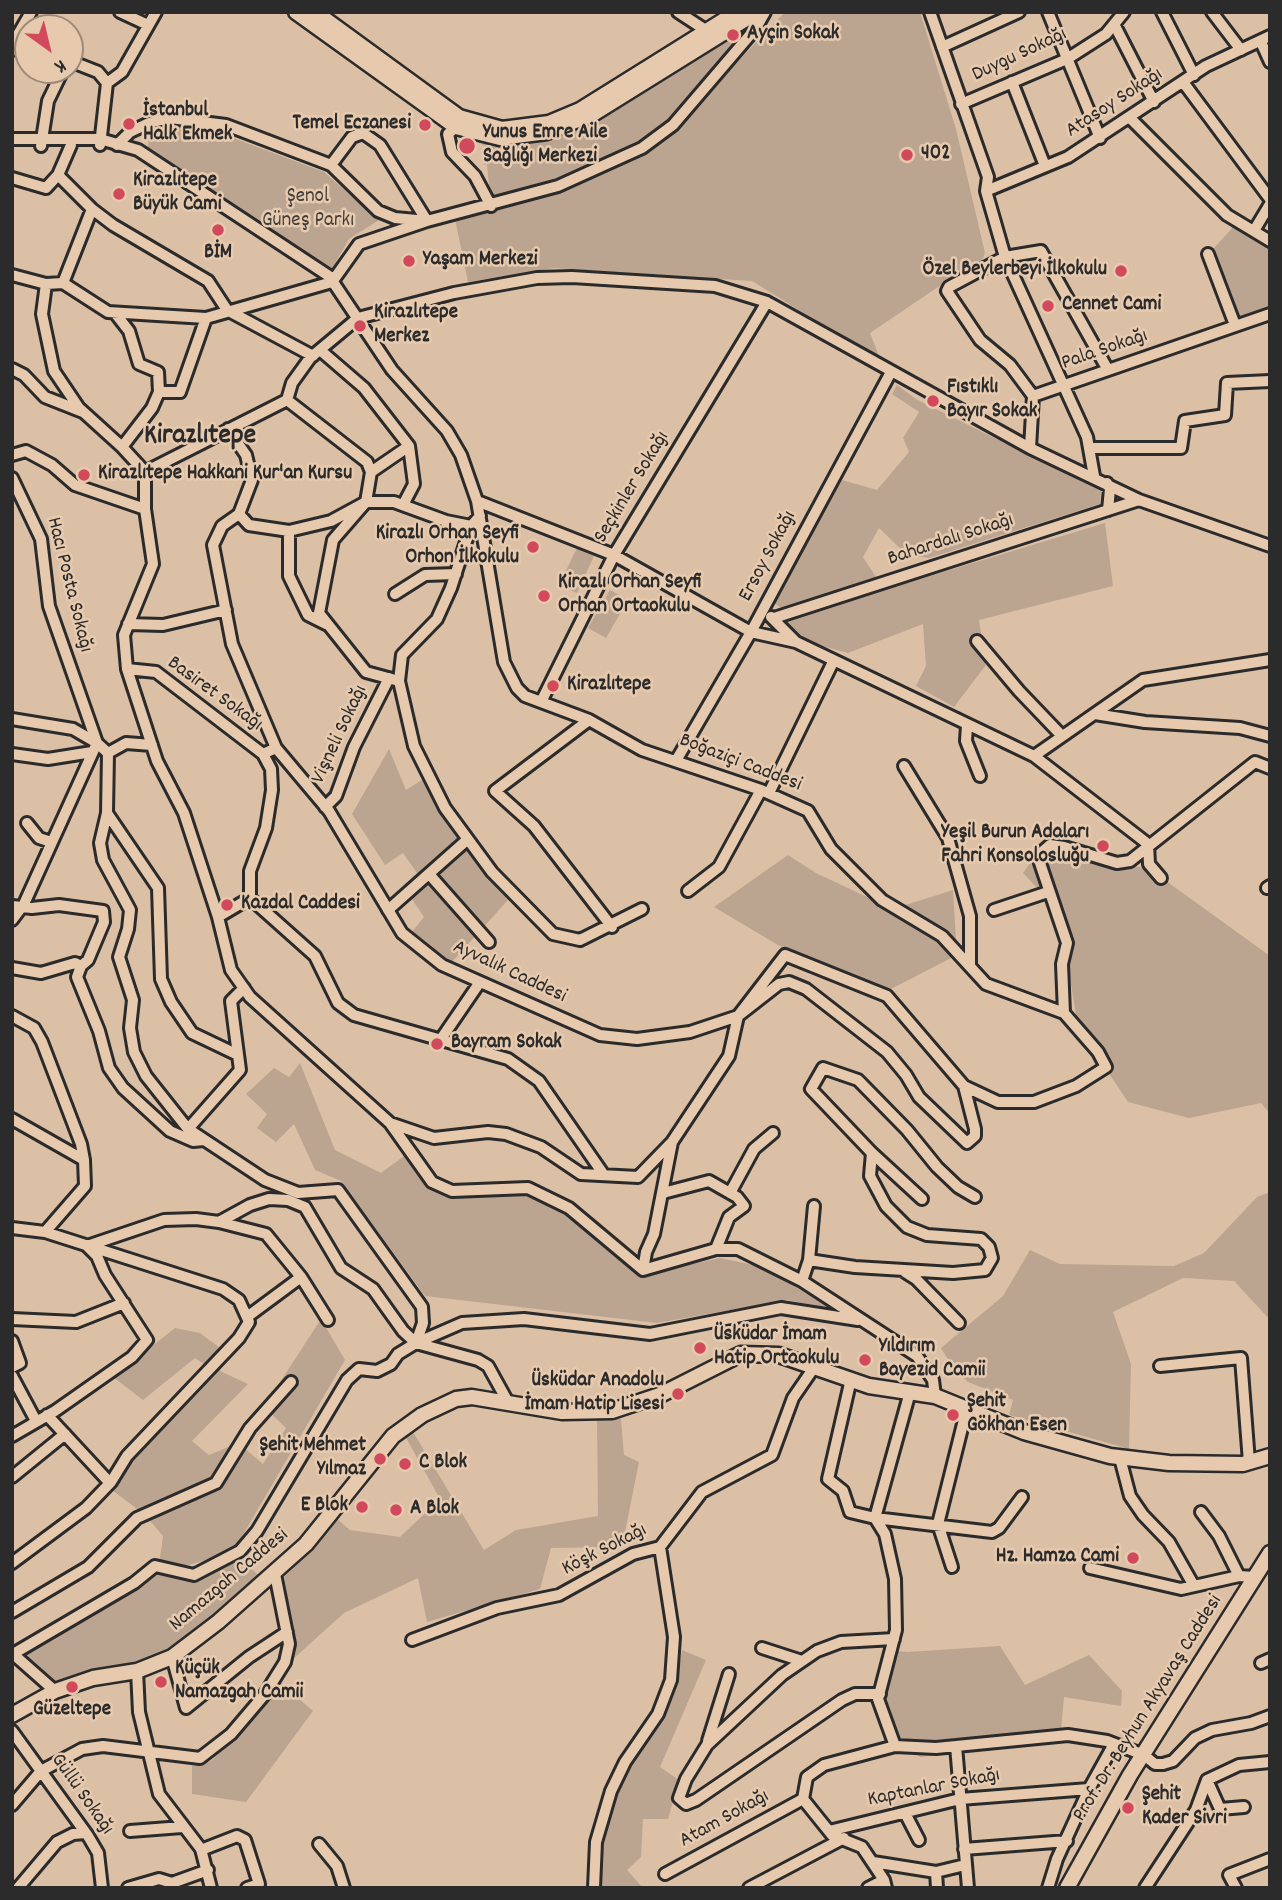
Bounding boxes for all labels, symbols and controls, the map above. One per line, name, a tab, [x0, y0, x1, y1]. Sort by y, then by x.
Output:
north arrow	[14, 14, 84, 84]
place label: Ayçin Sokak	[747, 22, 839, 48]
street label: Duygu Sokağı	[969, 23, 1071, 89]
marker: Ayçin Sokak	[725, 27, 741, 43]
text: K	[49, 52, 71, 79]
street label: Atasoy Sokağı	[1062, 63, 1168, 145]
place label: İstanbul Halk Ekmek	[143, 99, 232, 149]
place label: Temel Eczanesi	[292, 112, 411, 138]
marker: İstanbul Halk Ekmek	[121, 116, 137, 132]
marker: Temel Eczanesi	[417, 117, 433, 133]
place label: Yunus Emre Aile Sağlığı Merkezi	[483, 121, 607, 171]
marker: Yunus Emre Aile Sağlığı Merkezi	[457, 136, 477, 156]
place label: 402	[921, 142, 950, 168]
marker: 402	[899, 147, 915, 163]
place label: Kirazlıtepe Büyük Cami	[133, 169, 221, 219]
park label: Şenol Güneş Parkı	[262, 185, 354, 235]
marker: Kirazlıtepe Büyük Cami	[111, 186, 127, 202]
marker: BİM	[210, 222, 226, 238]
place label: BİM	[204, 241, 232, 267]
place label: Yaşam Merkezi	[423, 248, 538, 274]
marker: Yaşam Merkezi	[401, 253, 417, 269]
place label: Özel Beylerbeyi İlkokulu	[923, 258, 1107, 284]
marker: Özel Beylerbeyi İlkokulu	[1113, 263, 1129, 279]
place label: Cennet Cami	[1062, 293, 1161, 319]
marker: Cennet Cami	[1040, 298, 1056, 314]
place label: Kirazlıtepe Merkez	[374, 301, 458, 351]
marker: Kirazlıtepe Merkez	[352, 318, 368, 334]
street label: Pala Sokağı	[1059, 325, 1151, 377]
place label: Fıstıklı Bayır Sokak	[947, 376, 1037, 426]
marker: Fıstıklı Bayır Sokak	[925, 393, 941, 409]
district label: Kirazlıtepe	[144, 421, 256, 455]
street label: Seçkinler Sokağı	[590, 427, 676, 549]
place label: Kirazlıtepe Hakkani Kur'an Kursu	[98, 462, 352, 488]
marker: Kirazlıtepe Hakkani Kur'an Kursu	[76, 467, 92, 483]
street label: Ersoy Sokağı	[735, 507, 803, 607]
street label: Bahardalı Sokağı	[885, 509, 1017, 573]
street label: Hacı Posta Sokağı	[39, 515, 97, 655]
place label: Kirazlı Orhan Seyfi Orhon İlkokulu	[376, 522, 519, 572]
marker: Kirazlı Orhan Seyfi Orhon İlkokulu	[525, 539, 541, 555]
place label: Kirazlı Orhan Seyfi Orhan Ortaokulu	[558, 571, 701, 621]
marker: Kirazlı Orhan Seyfi Orhan Ortaokulu	[536, 588, 552, 604]
street label: Basiret Sokağı	[161, 652, 267, 738]
place label: Kirazlıtepe	[567, 673, 651, 699]
marker: Kirazlıtepe	[545, 678, 561, 694]
street label: Vişneli Sokağı	[307, 682, 375, 788]
street label: Boğaziçi Caddesi	[675, 729, 805, 799]
place label: Yeşil Burun Adaları Fahri Konsolosluğu	[941, 821, 1089, 871]
marker: Yeşil Burun Adaları Fahri Konsolosluğu	[1095, 838, 1111, 854]
place label: Kazdal Caddesi	[241, 892, 360, 918]
marker: Kazdal Caddesi	[219, 897, 235, 913]
street label: Ayvalık Caddesi	[448, 936, 570, 1010]
place label: Bayram Sokak	[451, 1031, 562, 1057]
marker: Bayram Sokak	[429, 1036, 445, 1052]
place label: Üsküdar İmam Hatip Ortaokulu	[714, 1323, 839, 1373]
place label: Yıldırım Bayezid Camii	[879, 1335, 985, 1385]
marker: Üsküdar İmam Hatip Ortaokulu	[692, 1340, 708, 1356]
marker: Yıldırım Bayezid Camii	[857, 1352, 873, 1368]
place label: Üsküdar Anadolu İmam Hatip Lisesi	[525, 1369, 664, 1419]
marker: Üsküdar Anadolu İmam Hatip Lisesi	[670, 1386, 686, 1402]
place label: Şehit Gökhan Esen	[967, 1390, 1067, 1440]
marker: Şehit Gökhan Esen	[945, 1407, 961, 1423]
place label: Şehit Mehmet Yılmaz	[260, 1434, 366, 1484]
marker: Şehit Mehmet Yılmaz	[372, 1451, 388, 1467]
place label: C Blok	[419, 1451, 467, 1477]
marker: C Blok	[397, 1456, 413, 1472]
place label: E Blok	[301, 1494, 348, 1520]
place label: A Blok	[410, 1497, 459, 1523]
marker: E Blok	[354, 1499, 370, 1515]
marker: A Blok	[388, 1502, 404, 1518]
street label: Köşk Sokağı	[558, 1519, 652, 1583]
street label: Namazgah Caddesi	[165, 1524, 295, 1638]
place label: Hz. Hamza Cami	[996, 1545, 1119, 1571]
marker: Hz. Hamza Cami	[1125, 1550, 1141, 1566]
street label: Prof. Dr. Beyhun Akyavaş Caddesi	[1069, 1591, 1229, 1827]
place label: Küçük Namazgah Camii	[175, 1657, 303, 1707]
marker: Küçük Namazgah Camii	[153, 1674, 169, 1690]
marker: Güzeltepe	[64, 1679, 80, 1695]
place label: Güzeltepe	[33, 1698, 111, 1724]
street label: Güllü Sokağı	[44, 1749, 118, 1841]
street label: Kaptanlar Sokağı	[866, 1764, 1002, 1814]
place label: Şehit Kader Sivri	[1142, 1783, 1227, 1833]
street label: Atam Sokağı	[676, 1785, 774, 1855]
marker: Şehit Kader Sivri	[1120, 1800, 1136, 1816]

